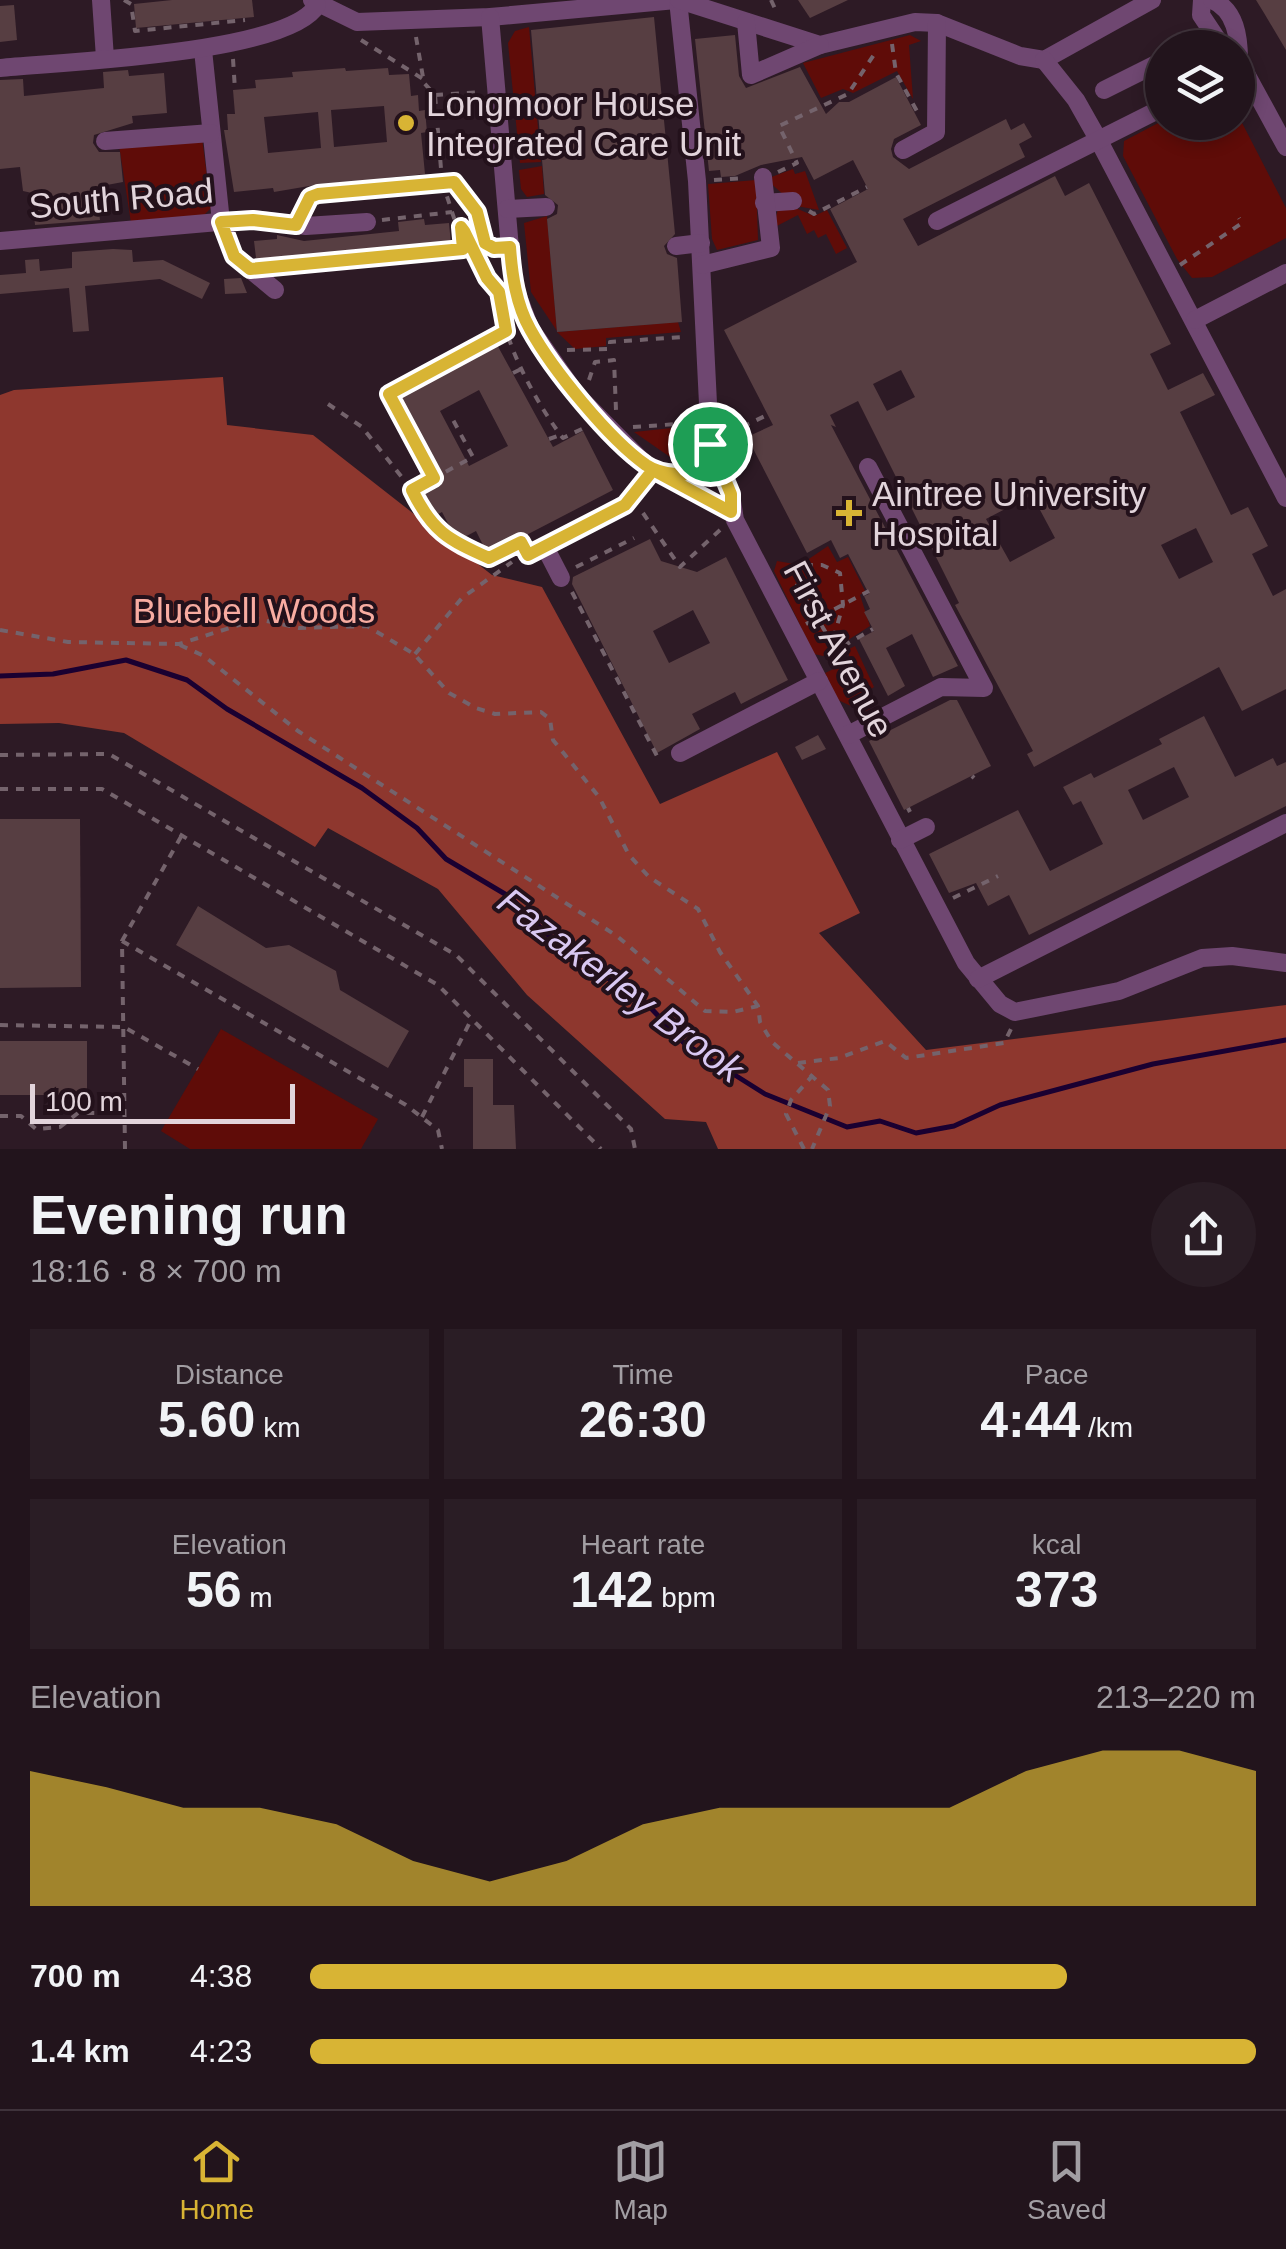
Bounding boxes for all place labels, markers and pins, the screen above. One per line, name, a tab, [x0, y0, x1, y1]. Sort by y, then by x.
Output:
place label: Longmoor House Integrated Care Unit	[426, 84, 741, 163]
marker: Longmoor House Integrated Care Unit	[395, 112, 417, 134]
pin	[668, 402, 753, 487]
place label: Aintree University Hospital	[872, 474, 1147, 553]
marker: Aintree University Hospital	[836, 500, 862, 526]

